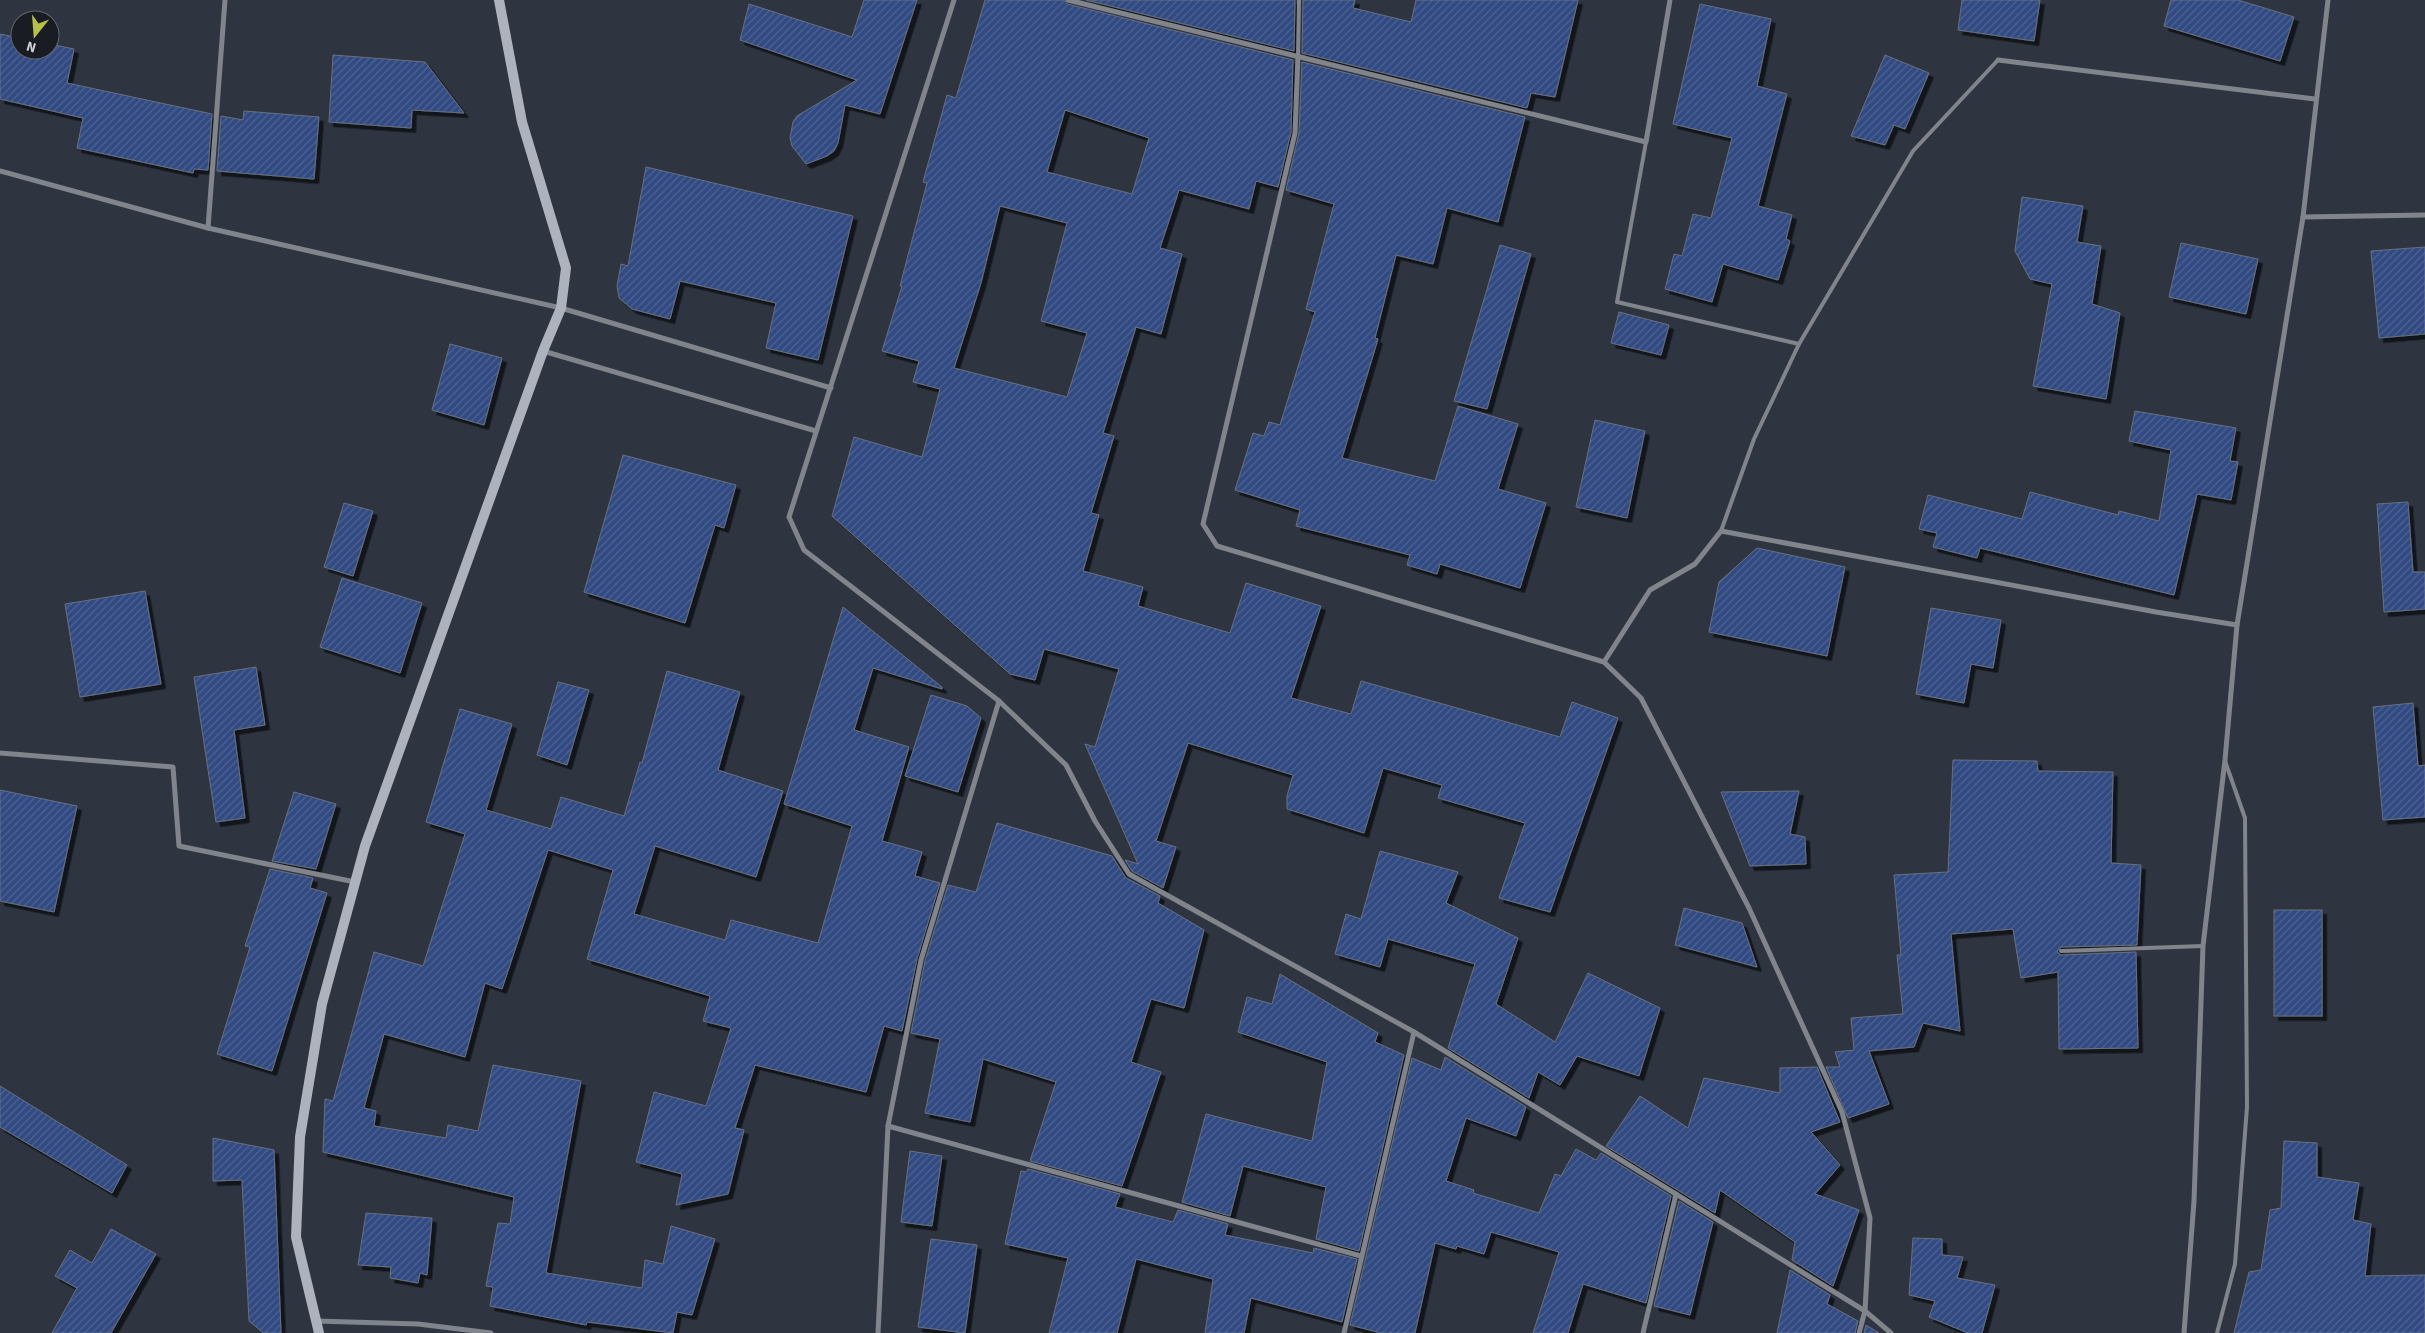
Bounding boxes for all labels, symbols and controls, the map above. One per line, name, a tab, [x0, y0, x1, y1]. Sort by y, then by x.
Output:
north arrow	[10, 10, 60, 60]
text: N	[24, 36, 39, 57]

